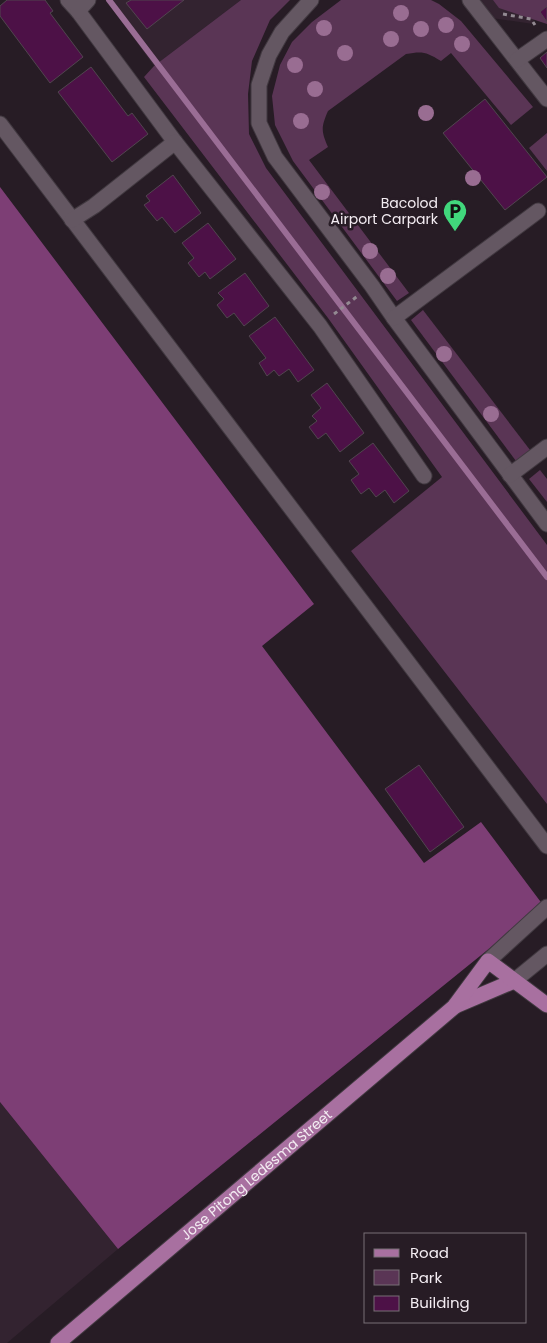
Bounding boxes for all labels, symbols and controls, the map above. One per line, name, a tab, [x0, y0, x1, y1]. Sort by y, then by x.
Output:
place label: Bacolod Airport Carpark	[331, 193, 439, 229]
parking icon: Bacolod Airport Carpark	[442, 198, 468, 232]
street label: Jose Pitong Ledesma Street	[176, 1105, 336, 1245]
legend	[364, 1233, 527, 1323]
text: Road	[410, 1242, 449, 1263]
text: Park	[410, 1267, 442, 1288]
text: Building	[410, 1292, 470, 1313]

